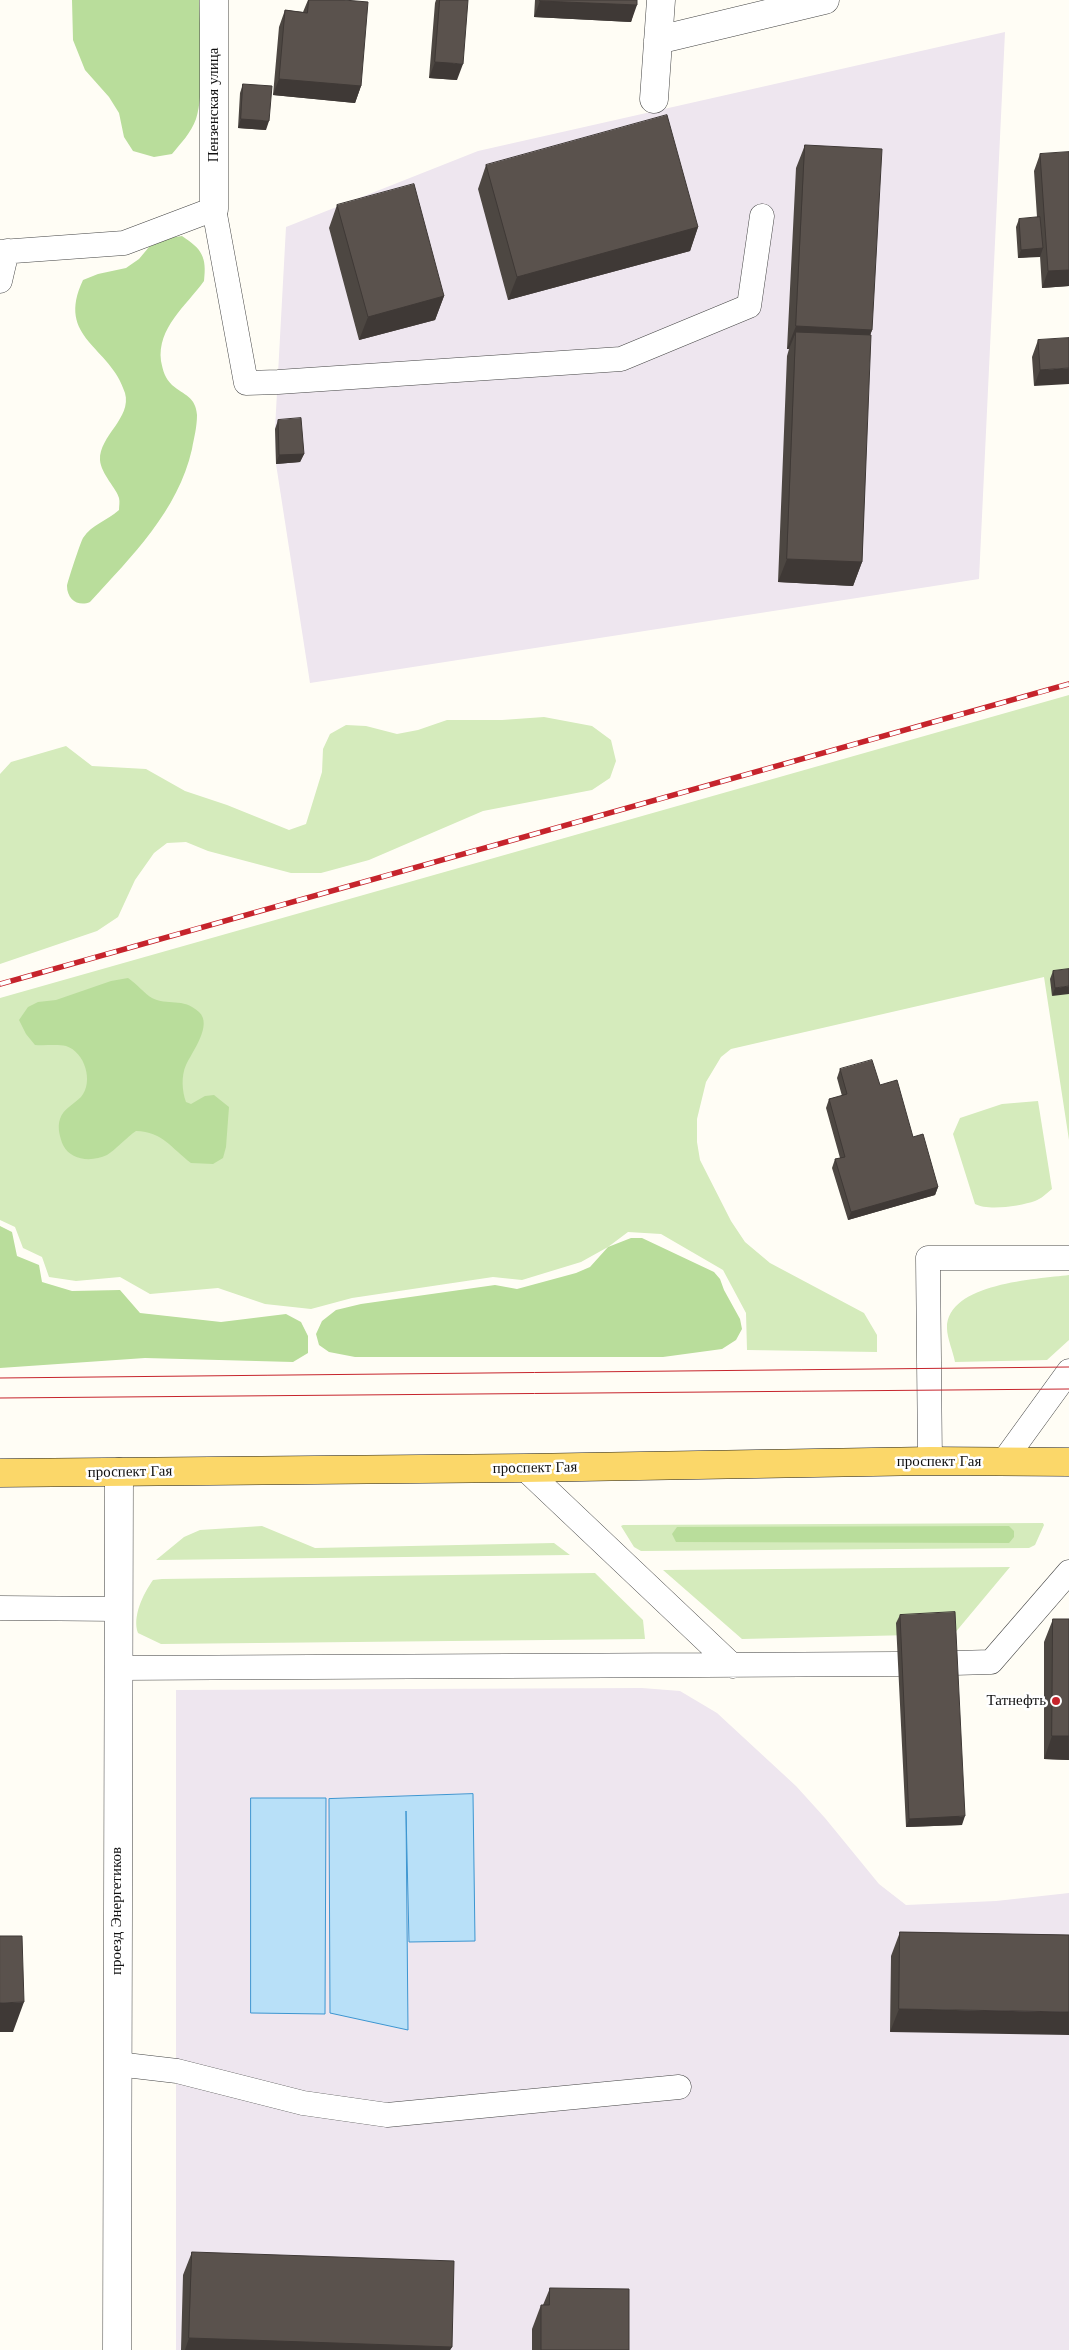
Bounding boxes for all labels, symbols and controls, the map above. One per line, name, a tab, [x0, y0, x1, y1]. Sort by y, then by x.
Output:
street label: Пензенская улица	[205, 48, 223, 162]
street label: проспект Гая	[897, 1453, 981, 1471]
street label: проспект Гая	[493, 1458, 577, 1478]
street label: проспект Гая	[88, 1462, 172, 1482]
place label: Татнефть	[986, 1692, 1046, 1710]
marker: Татнефть	[1050, 1695, 1062, 1707]
street label: проезд Энергетиков	[108, 1847, 126, 1975]

